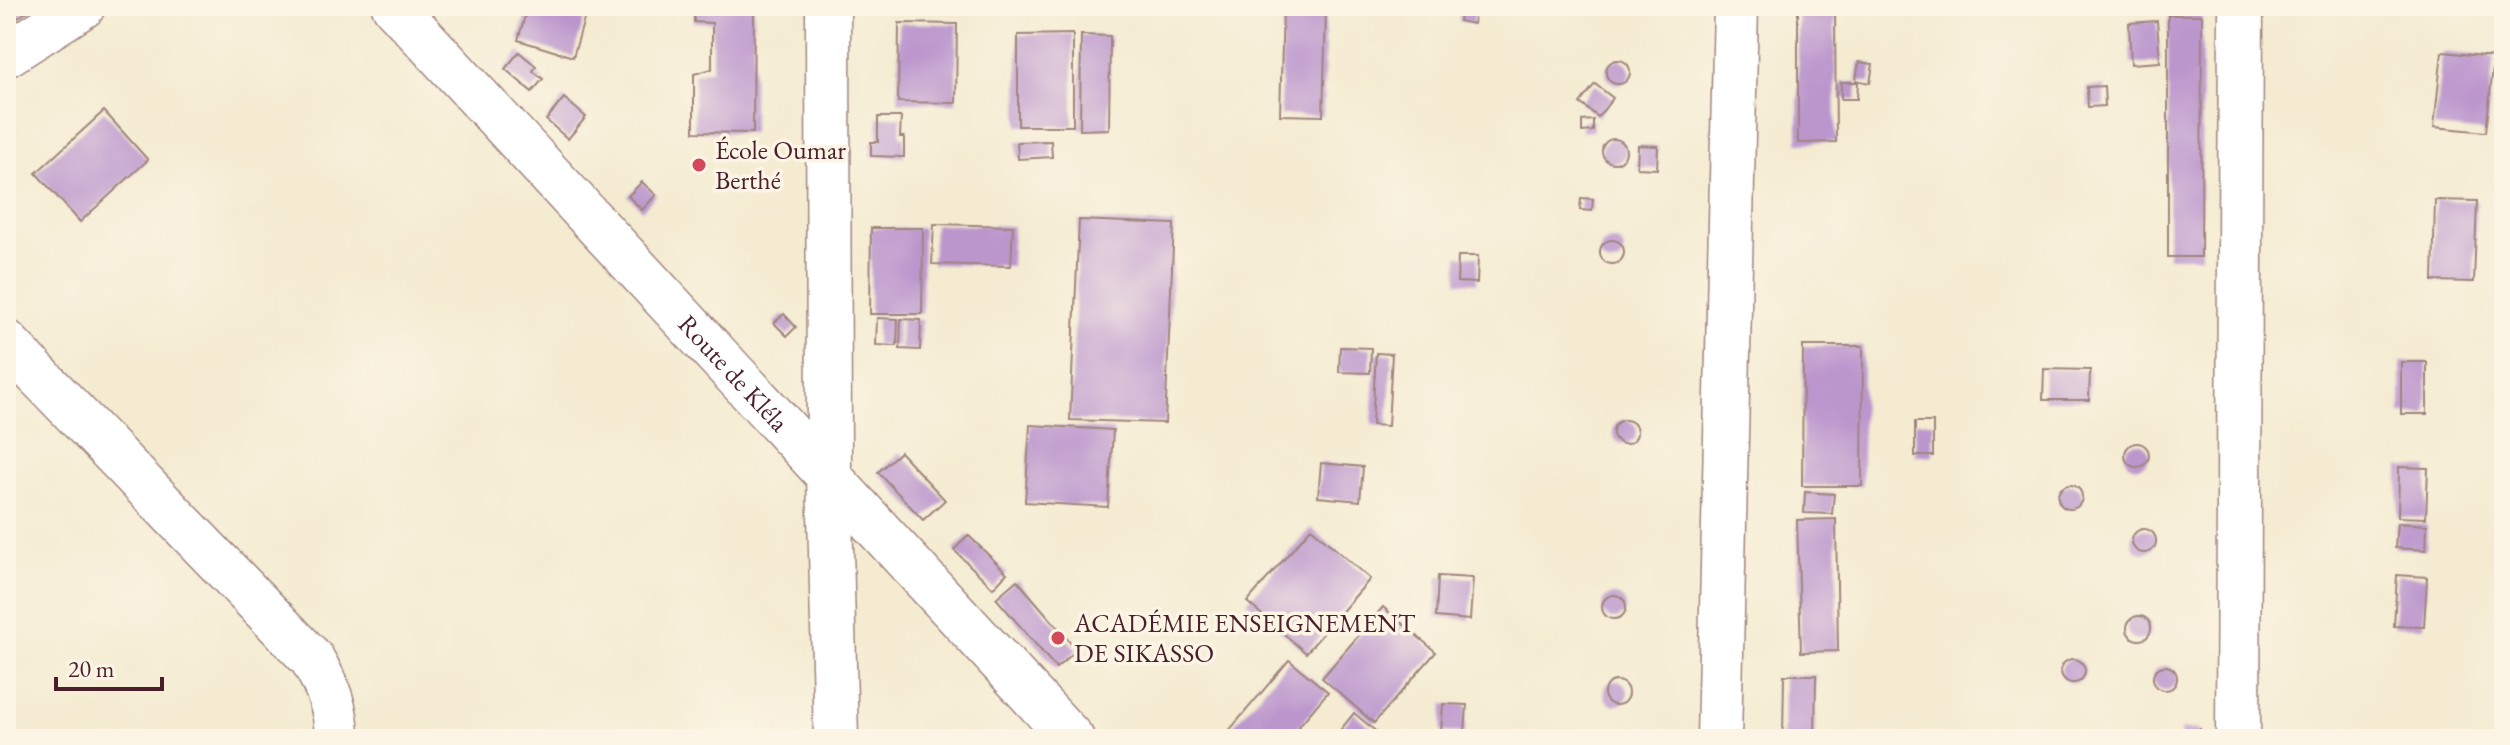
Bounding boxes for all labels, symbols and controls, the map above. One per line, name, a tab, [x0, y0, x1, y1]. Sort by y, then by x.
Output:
place label: École Oumar Berthé	[715, 133, 846, 197]
marker: École Oumar Berthé	[690, 156, 708, 174]
street label: Route de Kléla	[671, 307, 797, 439]
place label: ACADÉMIE ENSEIGNEMENT DE SIKASSO	[1073, 606, 1416, 670]
marker: ACADÉMIE ENSEIGNEMENT DE SIKASSO	[1049, 629, 1067, 647]
scale bar	[56, 641, 162, 691]
text: 20 m	[68, 653, 115, 684]

